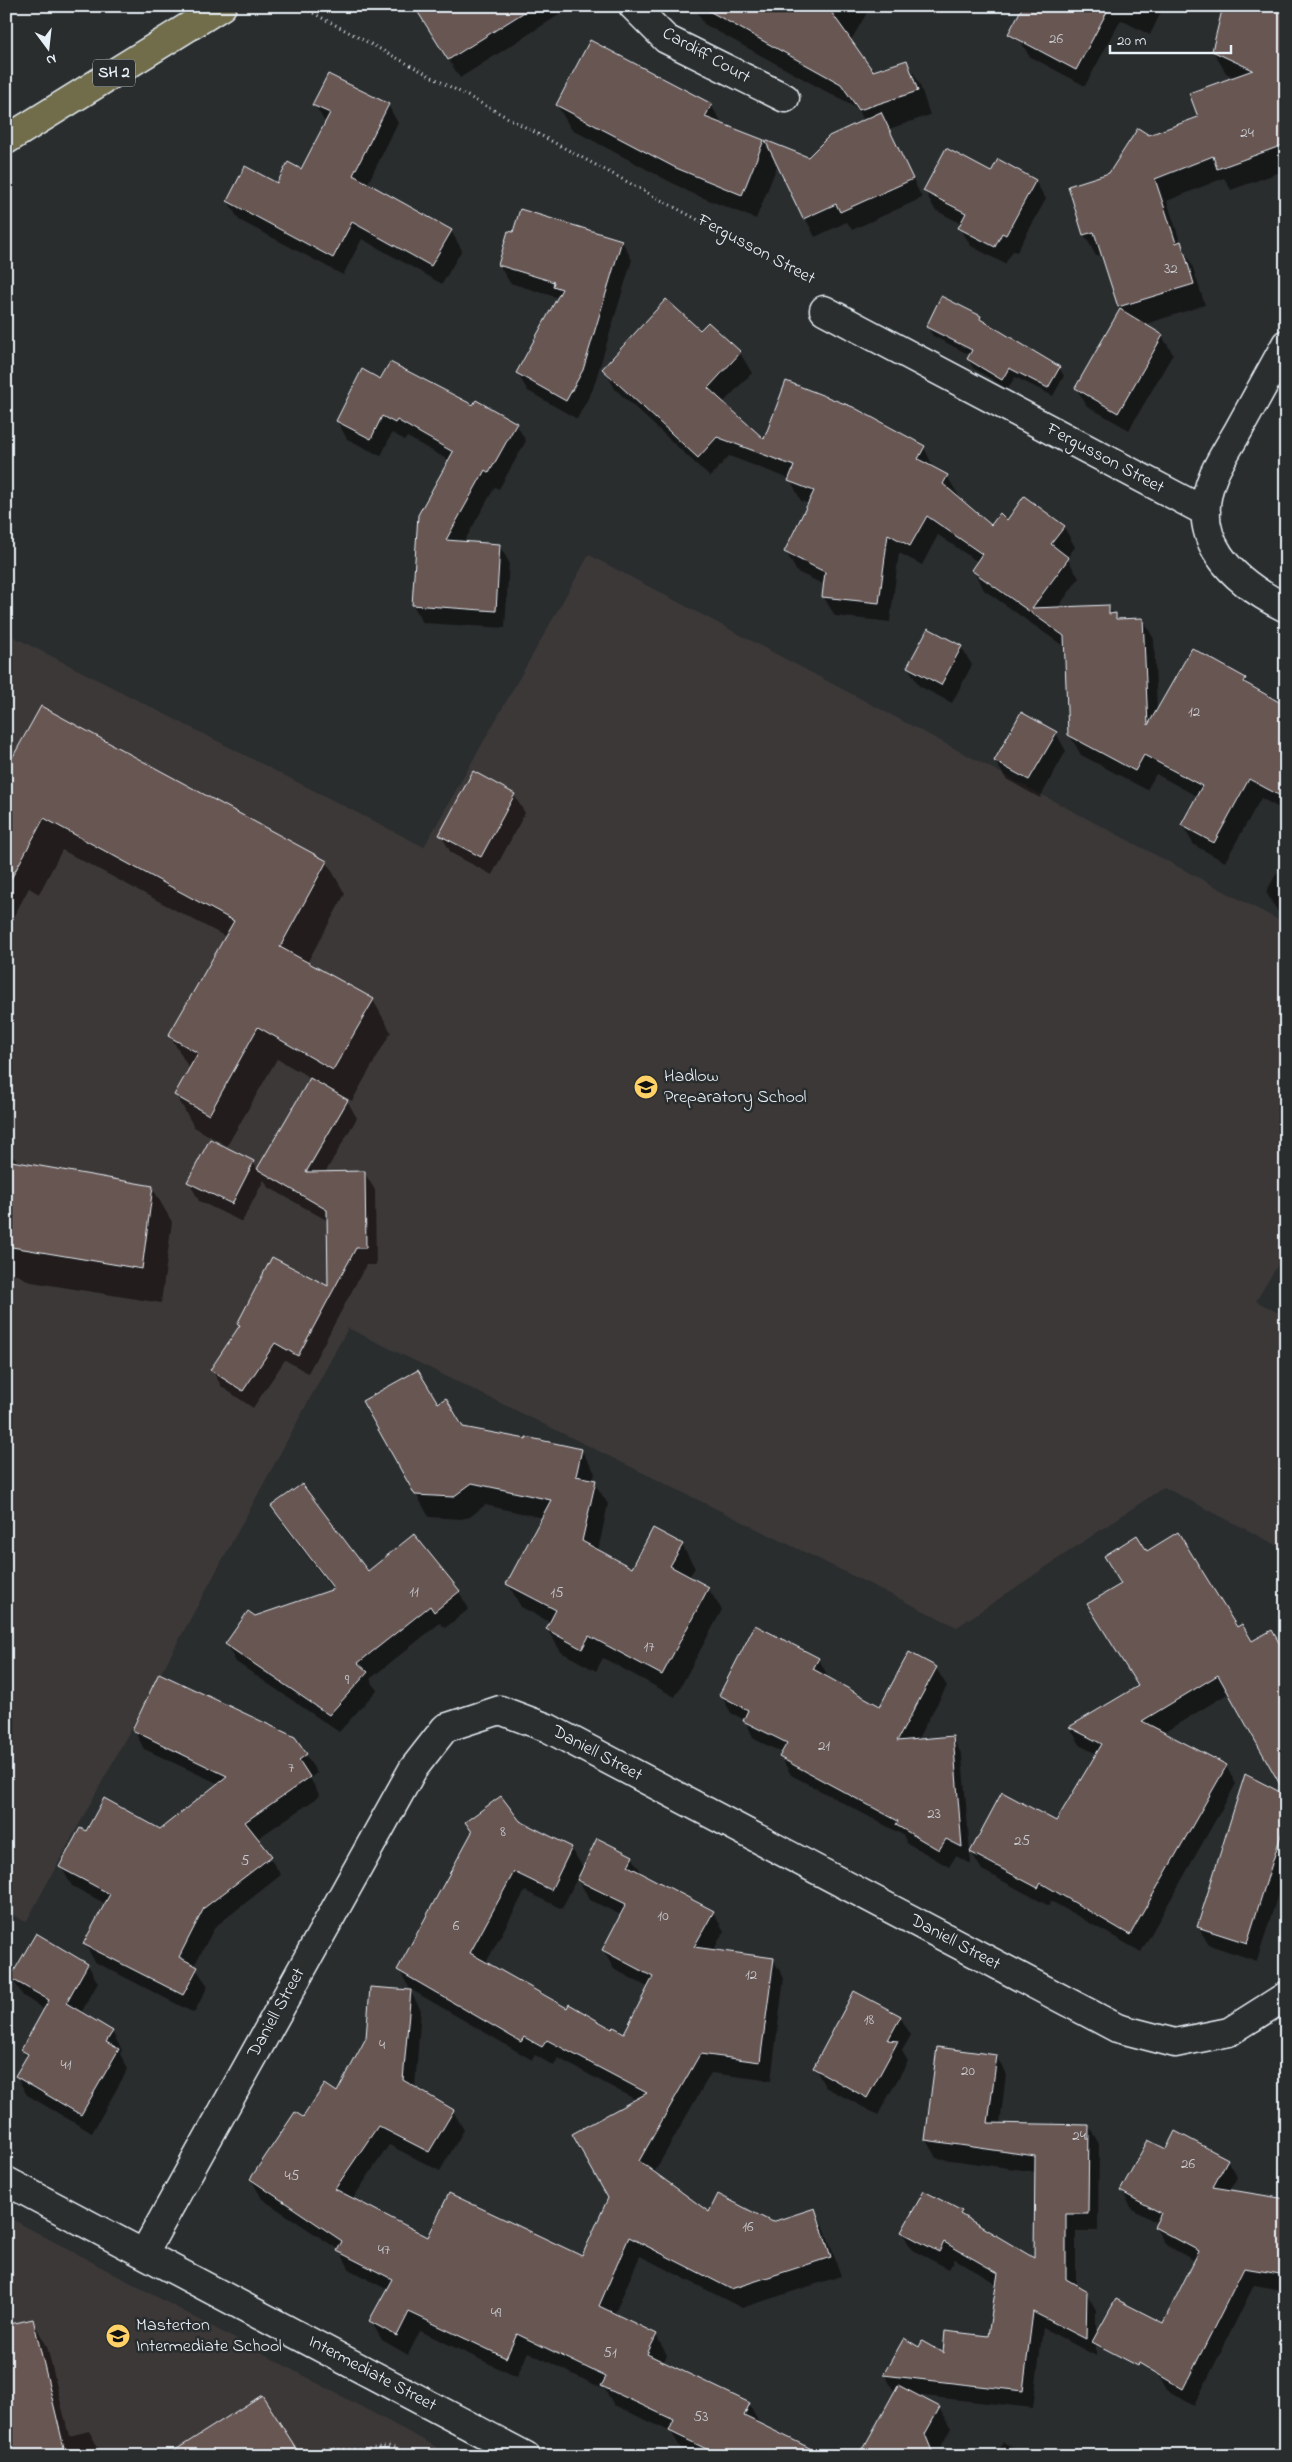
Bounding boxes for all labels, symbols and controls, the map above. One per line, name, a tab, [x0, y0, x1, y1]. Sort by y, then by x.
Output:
street label: Cardiff Court	[657, 21, 755, 91]
north arrow	[22, 22, 72, 72]
scale bar	[1110, 22, 1231, 54]
house number: 26	[1049, 28, 1063, 50]
text: 20 m	[1117, 30, 1147, 52]
text: N	[44, 48, 58, 70]
road number: SH 2	[93, 59, 135, 86]
house number: 24	[1240, 122, 1254, 144]
street label: Fergusson Street	[691, 208, 820, 293]
house number: 32	[1164, 258, 1178, 280]
street label: Fergusson Street	[1040, 417, 1169, 502]
house number: 12	[1188, 701, 1201, 723]
place label: Hadlow Preparatory School	[664, 1064, 807, 1111]
school or university icon: Hadlow Preparatory School	[633, 1074, 659, 1100]
house number: 11	[409, 1581, 419, 1603]
house number: 15	[550, 1582, 564, 1604]
house number: 17	[644, 1636, 654, 1658]
house number: 9	[345, 1669, 350, 1691]
street label: Daniell Street	[546, 1719, 647, 1789]
house number: 21	[818, 1735, 830, 1757]
house number: 7	[288, 1757, 294, 1779]
house number: 23	[927, 1803, 941, 1825]
house number: 8	[500, 1821, 506, 1843]
house number: 25	[1014, 1830, 1030, 1852]
house number: 5	[241, 1850, 250, 1872]
house number: 10	[657, 1905, 669, 1927]
street label: Daniell Street	[904, 1908, 1005, 1978]
house number: 6	[453, 1915, 460, 1937]
street label: Daniell Street	[241, 1963, 312, 2063]
house number: 12	[745, 1964, 758, 1986]
house number: 18	[864, 2009, 875, 2031]
house number: 4	[379, 2034, 385, 2056]
house number: 41	[61, 2054, 72, 2076]
house number: 20	[961, 2060, 975, 2082]
house number: 24	[1072, 2125, 1086, 2147]
house number: 26	[1181, 2153, 1195, 2175]
house number: 45	[285, 2165, 300, 2187]
house number: 16	[742, 2216, 754, 2238]
house number: 47	[378, 2239, 390, 2261]
house number: 49	[491, 2302, 502, 2324]
place label: Masterton Intermediate School	[136, 2313, 282, 2360]
school or university icon: Masterton Intermediate School	[105, 2323, 131, 2349]
street label: Intermediate Street	[303, 2329, 441, 2419]
house number: 51	[603, 2342, 617, 2364]
house number: 53	[694, 2406, 708, 2428]

